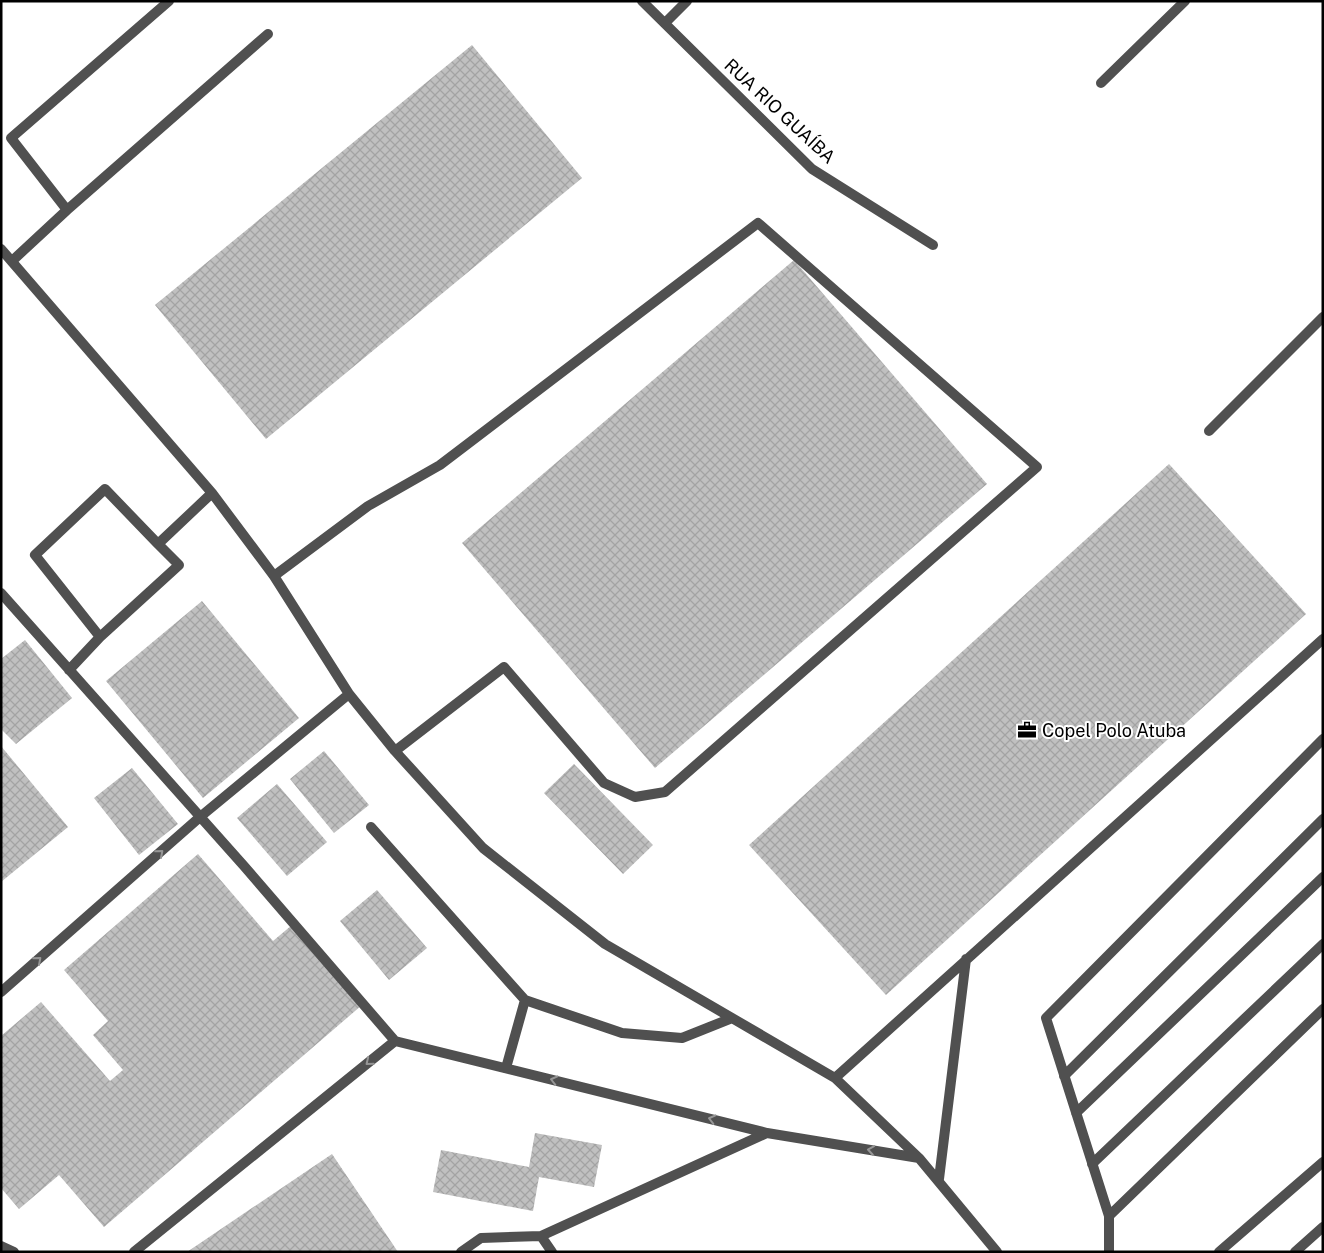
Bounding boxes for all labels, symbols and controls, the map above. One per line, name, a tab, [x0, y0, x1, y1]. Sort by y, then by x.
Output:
street label: RUA RIO GUAÍBA	[720, 54, 841, 168]
office icon: Copel Polo Atuba	[1016, 719, 1038, 741]
place label: Copel Polo Atuba	[1042, 720, 1186, 741]
one-way arrow	[154, 849, 163, 858]
one-way arrow	[32, 957, 41, 966]
one-way arrow	[365, 1056, 374, 1065]
one-way arrow	[549, 1075, 558, 1086]
one-way arrow	[707, 1114, 716, 1125]
one-way arrow	[867, 1145, 875, 1155]

